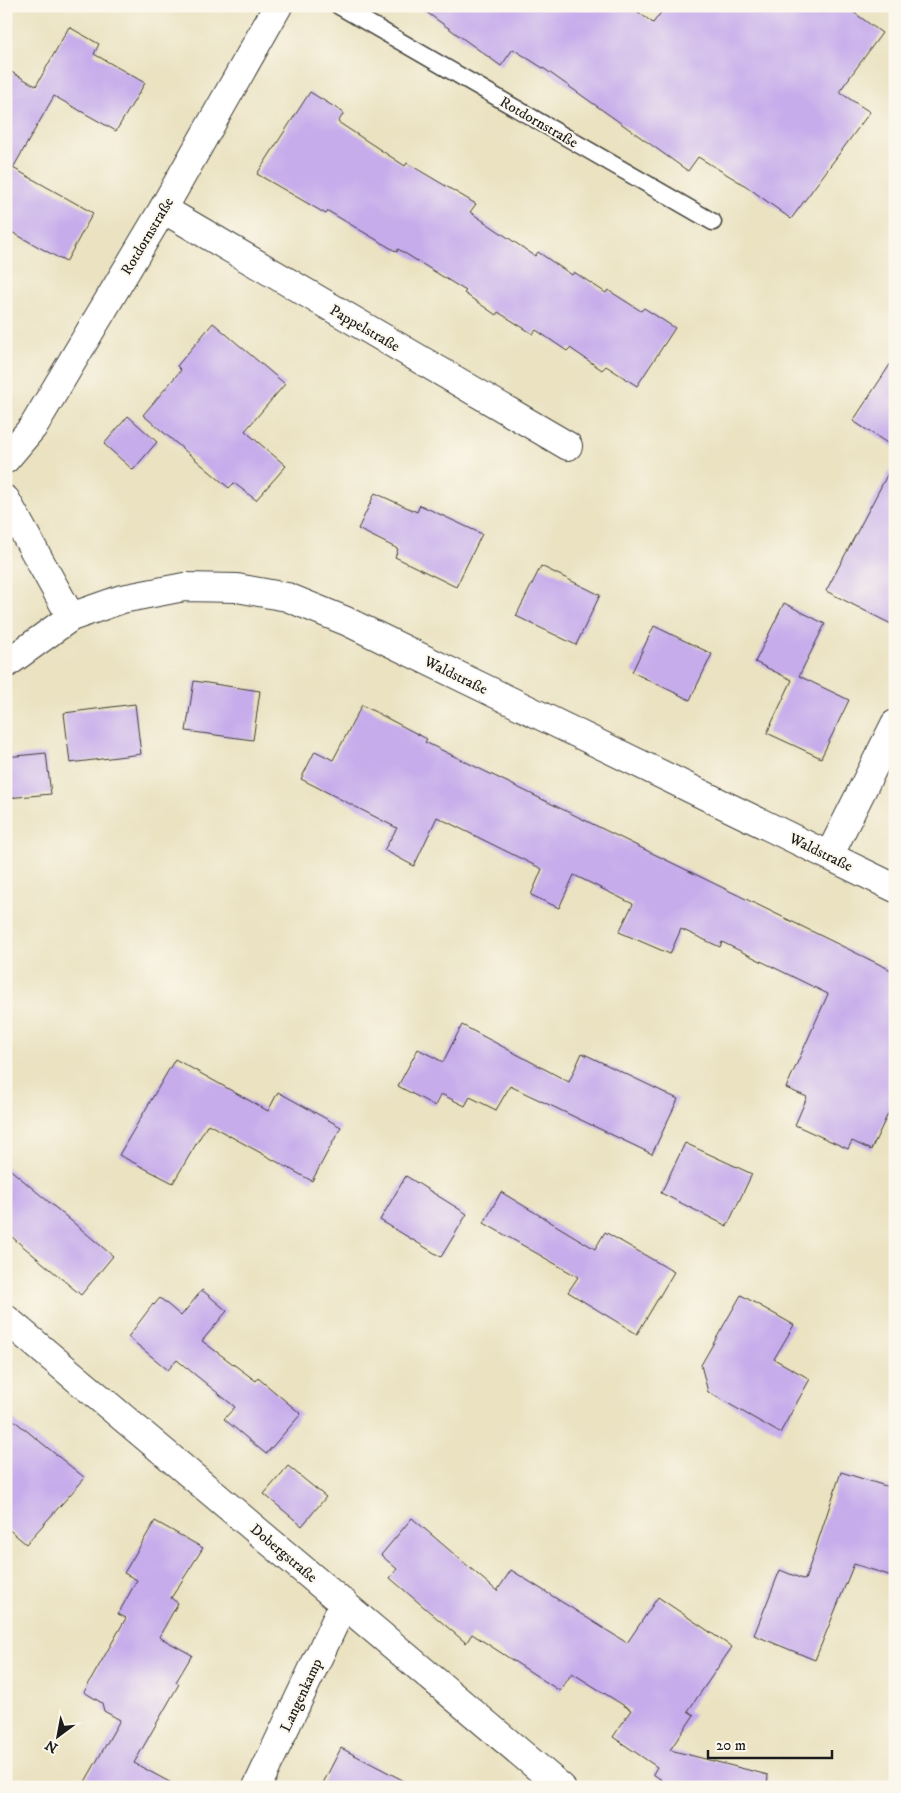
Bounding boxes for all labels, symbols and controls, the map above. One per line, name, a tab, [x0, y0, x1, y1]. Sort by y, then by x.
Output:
street label: Rotdornstraße	[496, 92, 581, 152]
street label: Rotdornstraße	[117, 194, 178, 279]
street label: Pappelstraße	[326, 301, 403, 356]
street label: Waldstraße	[420, 652, 491, 699]
street label: Waldstraße	[785, 829, 856, 876]
street label: Dobergstraße	[246, 1520, 321, 1587]
street label: Langenkamp	[276, 1655, 327, 1735]
north arrow	[32, 1710, 82, 1760]
scale bar	[708, 1728, 832, 1760]
text: N	[42, 1735, 61, 1757]
text: 20 m	[716, 1736, 746, 1755]

